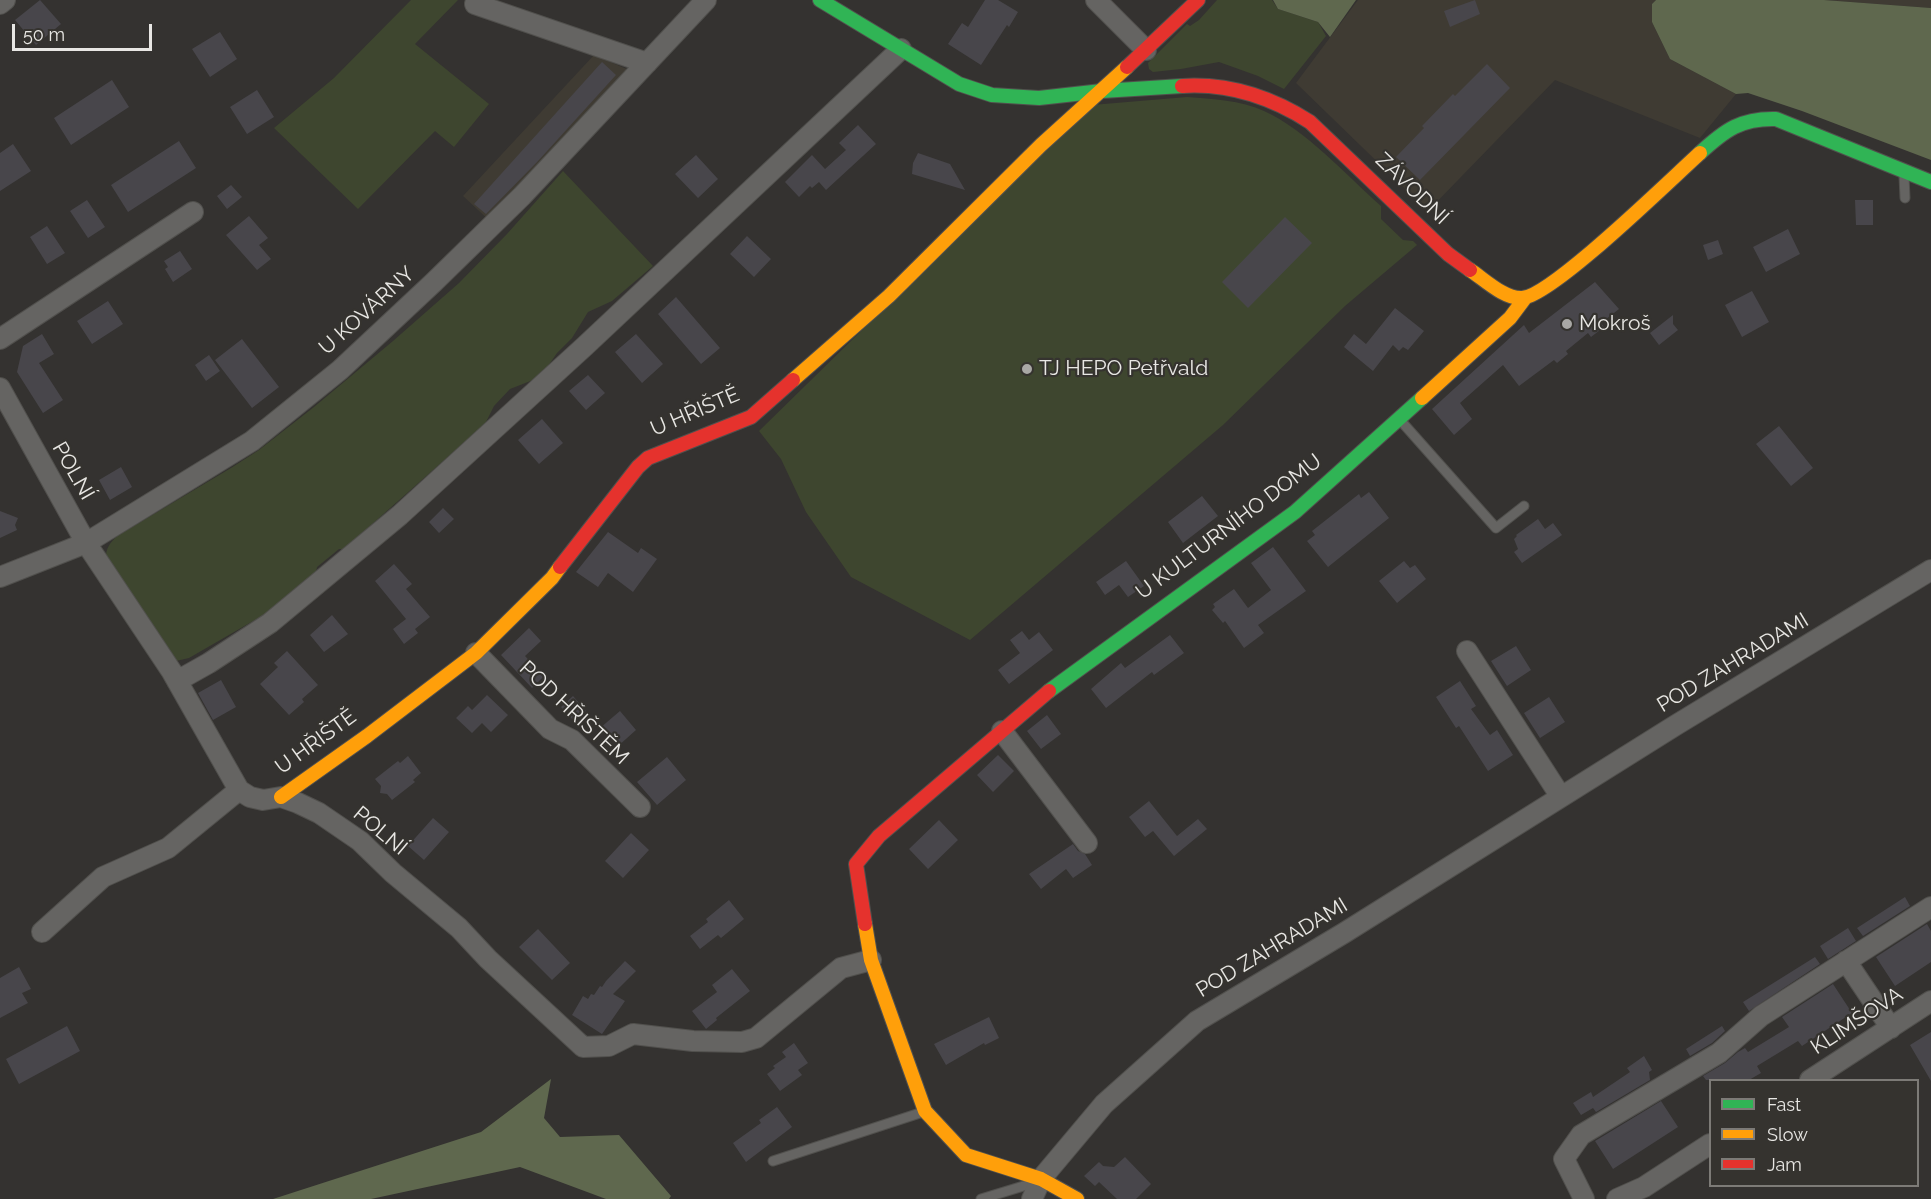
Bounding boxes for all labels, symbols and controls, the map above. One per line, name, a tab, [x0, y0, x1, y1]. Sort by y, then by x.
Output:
scale bar	[15, 12, 154, 50]
text: 50 m	[23, 24, 65, 45]
street label: ZÁVODNÍ	[1370, 148, 1454, 230]
street label: U KOVÁRNY	[314, 262, 420, 360]
place label: Mokroš	[1579, 311, 1651, 337]
marker: Mokroš	[1560, 317, 1574, 331]
place label: TJ HEPO Petřvald	[1039, 356, 1208, 382]
marker: TJ HEPO Petřvald	[1020, 362, 1034, 376]
street label: U HŘIŠTĚ	[647, 382, 743, 442]
street label: POLNÍ	[46, 438, 100, 504]
street label: U KULTURNÍHO DOMU	[1131, 449, 1327, 605]
street label: POD ZAHRADAMI	[1653, 608, 1813, 718]
street label: POD HŘIŠTĚM	[514, 656, 634, 770]
street label: U HŘIŠTĚ	[271, 704, 361, 780]
street label: POLNÍ	[348, 801, 412, 861]
street label: POD ZAHRADAMI	[1192, 893, 1352, 1003]
street label: KLIMŠOVA	[1806, 982, 1908, 1060]
legend	[1709, 1079, 1919, 1187]
text: Fast	[1767, 1094, 1801, 1115]
text: Slow	[1767, 1124, 1808, 1145]
text: Jam	[1767, 1154, 1802, 1175]

